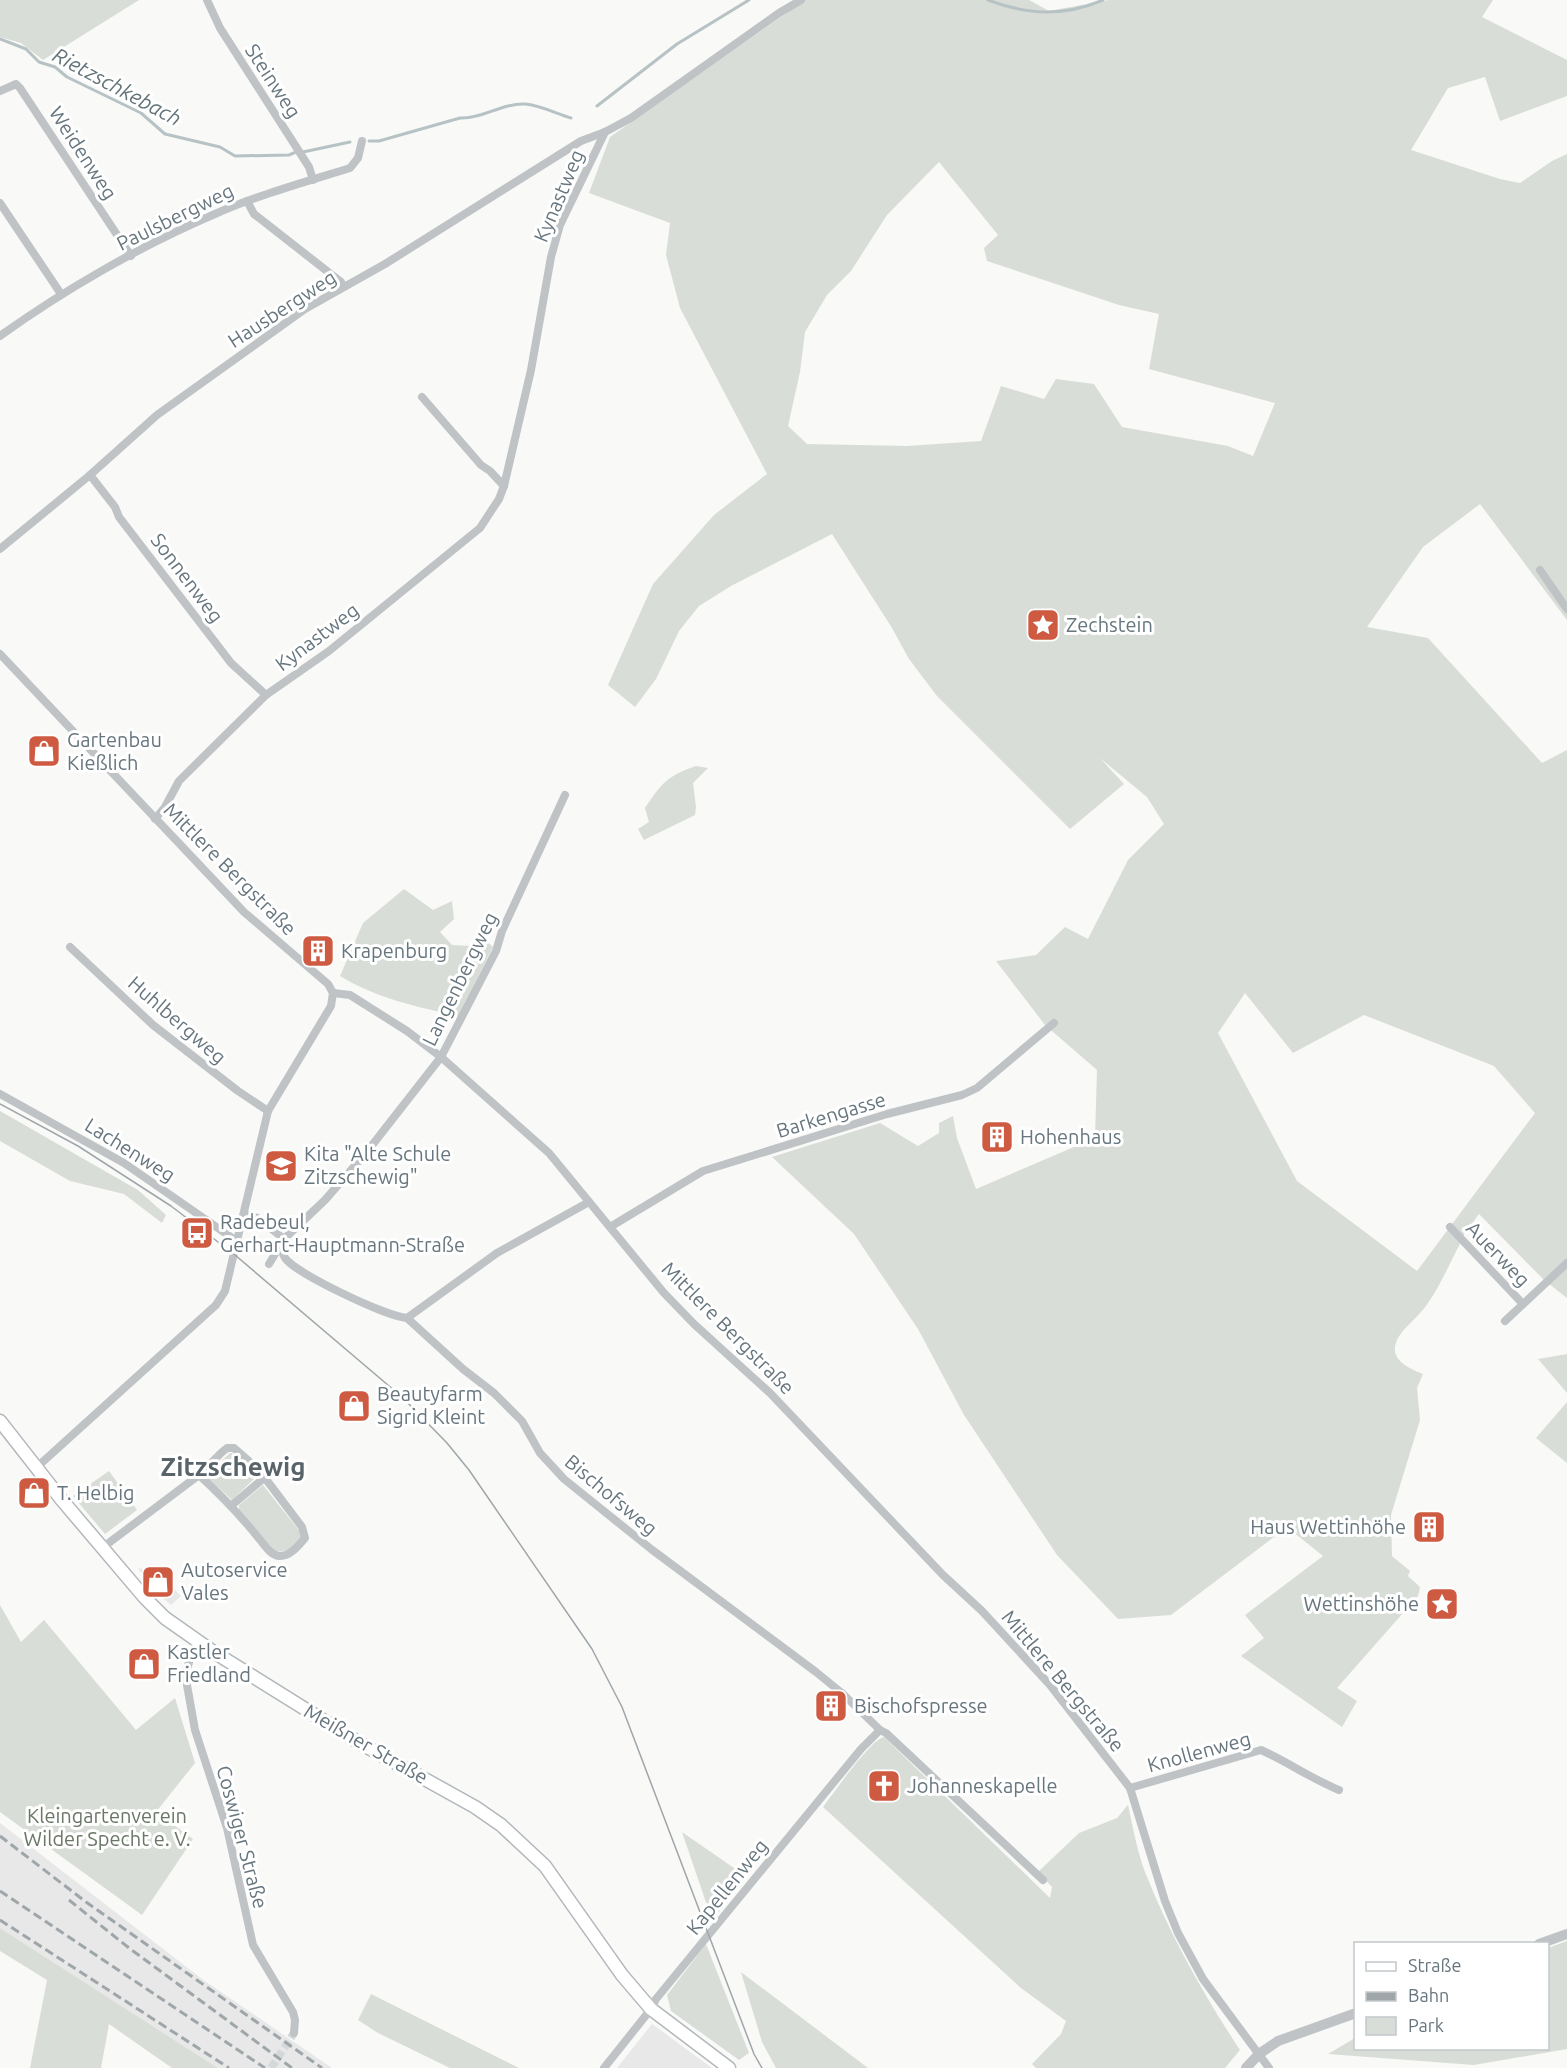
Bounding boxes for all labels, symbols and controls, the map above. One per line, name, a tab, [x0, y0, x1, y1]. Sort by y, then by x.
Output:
street label: Steinweg	[241, 39, 306, 122]
water label: Rietzschkebach	[49, 42, 186, 130]
street label: Weidenweg	[45, 102, 122, 204]
street label: Kynastweg	[529, 146, 588, 245]
street label: Paulsbergweg	[113, 178, 237, 255]
street label: Hausbergweg	[223, 265, 340, 352]
street label: Sonnenweg	[146, 529, 228, 627]
street label: Kynastweg	[271, 598, 363, 675]
place icon: Zechstein	[1025, 607, 1061, 643]
place label: Zechstein	[1066, 613, 1153, 636]
place label: Gartenbau Kießlich	[67, 728, 162, 774]
shop icon: Gartenbau Kießlich	[26, 733, 62, 769]
street label: Mittlere Bergstraße	[159, 798, 301, 940]
street label: Langenbergweg	[417, 908, 502, 1049]
building icon: Krapenburg	[300, 933, 336, 969]
place label: Krapenburg	[341, 939, 447, 962]
street label: Huhlbergweg	[124, 971, 231, 1068]
street label: Barkengasse	[773, 1087, 888, 1142]
street label: Lachenweg	[81, 1113, 179, 1186]
building icon: Hohenhaus	[979, 1119, 1015, 1155]
place label: Hohenhaus	[1020, 1125, 1121, 1148]
place label: Kita "Alte Schule Zitzschewig"	[304, 1142, 451, 1188]
school or university icon: Kita "Alte Schule Zitzschewig"	[263, 1148, 299, 1184]
place label: Radebeul, Gerhart-Hauptmann-Straße	[220, 1210, 465, 1256]
bus stop icon: Radebeul, Gerhart-Hauptmann-Straße	[179, 1215, 215, 1251]
street label: Auerweg	[1462, 1216, 1535, 1291]
street label: Mittlere Bergstraße	[657, 1257, 799, 1399]
place label: Beautyfarm Sigrid Kleint	[377, 1382, 485, 1428]
shop icon: Beautyfarm Sigrid Kleint	[336, 1388, 372, 1424]
street label: Bischofsweg	[561, 1449, 662, 1540]
district label: Zitzschewig	[160, 1452, 306, 1481]
shop icon: T. Helbig	[16, 1475, 52, 1511]
place label: T. Helbig	[57, 1481, 135, 1504]
building icon: Haus Wettinhöhe	[1411, 1509, 1447, 1545]
place label: Haus Wettinhöhe	[1250, 1515, 1406, 1538]
place label: Autoservice Vales	[181, 1558, 288, 1604]
shop icon: Autoservice Vales	[140, 1564, 176, 1600]
place icon: Wettinshöhe	[1424, 1586, 1460, 1622]
place label: Wettinshöhe	[1304, 1592, 1419, 1615]
street label: Mittlere Bergstraße	[997, 1605, 1129, 1756]
place label: Kastler Friedland	[167, 1640, 251, 1686]
shop icon: Kastler Friedland	[126, 1646, 162, 1682]
building icon: Bischofspresse	[813, 1688, 849, 1724]
place label: Bischofspresse	[854, 1694, 988, 1717]
street label: Meißner Straße	[300, 1699, 432, 1788]
street label: Knollenweg	[1145, 1727, 1253, 1776]
street label: Coswiger Straße	[212, 1763, 273, 1911]
church icon: Johanneskapelle	[866, 1768, 902, 1804]
place label: Johanneskapelle	[907, 1774, 1057, 1797]
park label: Kleingartenverein Wilder Specht e. V.	[23, 1804, 191, 1850]
street label: Kapellenweg	[681, 1834, 772, 1939]
legend	[1354, 1942, 1549, 2050]
text: Straße	[1408, 1955, 1461, 1975]
text: Bahn	[1408, 1985, 1449, 2005]
text: Park	[1408, 2015, 1444, 2035]

